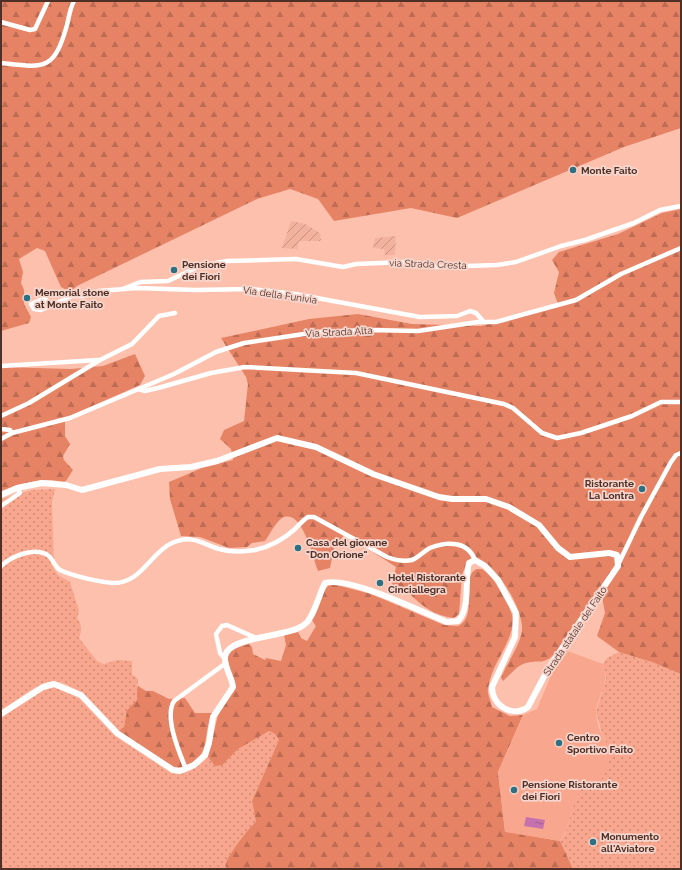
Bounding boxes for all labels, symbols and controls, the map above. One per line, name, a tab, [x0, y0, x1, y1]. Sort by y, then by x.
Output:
marker: Monte Faito	[568, 165, 578, 175]
place label: Monte Faito	[581, 165, 637, 176]
street label: via Strada Cresta	[389, 257, 467, 271]
place label: Pensione dei Fiori	[182, 259, 226, 282]
marker: Pensione dei Fiori	[169, 265, 179, 275]
street label: Via della Funivia	[242, 284, 318, 306]
place label: Memorial stone at Monte Faito	[35, 287, 109, 310]
marker: Memorial stone at Monte Faito	[22, 293, 32, 303]
street label: Via Strada Alta	[305, 325, 373, 339]
place label: Ristorante La Lontra	[585, 478, 634, 501]
marker: Ristorante La Lontra	[637, 484, 647, 494]
place label: Casa del giovane "Don Orione"	[306, 537, 387, 560]
marker: Casa del giovane "Don Orione"	[293, 543, 303, 553]
place label: Hotel Ristorante Cinciallegra	[388, 572, 466, 595]
marker: Hotel Ristorante Cinciallegra	[375, 578, 385, 588]
street label: Strada statale del Faito	[541, 584, 609, 678]
place label: Centro Sportivo Faito	[567, 732, 633, 755]
marker: Centro Sportivo Faito	[554, 738, 564, 748]
place label: Pensione Ristorante dei Fiori	[522, 779, 617, 802]
marker: Pensione Ristorante dei Fiori	[509, 785, 519, 795]
place label: Monumento all'Aviatore	[601, 831, 659, 854]
marker: Monumento all'Aviatore	[588, 837, 598, 847]

